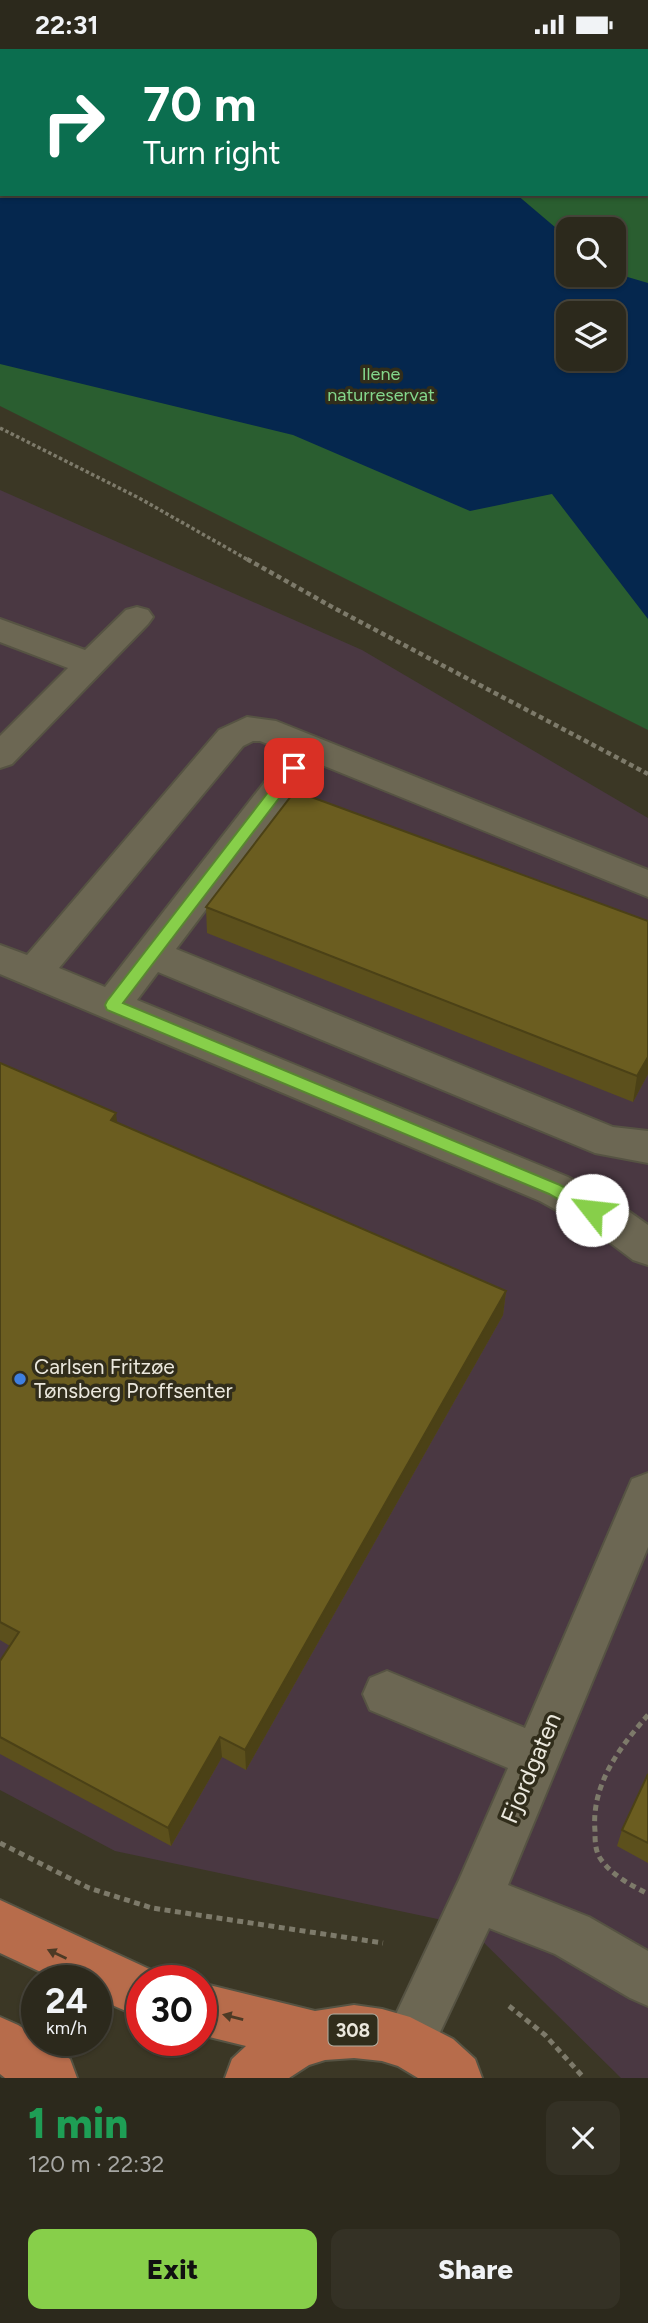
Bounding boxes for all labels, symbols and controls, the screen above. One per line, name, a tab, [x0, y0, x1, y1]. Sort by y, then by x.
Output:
text: 22:31	[35, 9, 98, 41]
text: 70 m	[143, 74, 256, 133]
icon: right	[28, 77, 119, 168]
text: Turn right	[143, 134, 281, 172]
map controls	[556, 217, 626, 371]
button: search	[556, 217, 626, 287]
button: layers	[556, 301, 626, 371]
park label: Ilene naturreservat	[327, 363, 435, 406]
pin	[264, 738, 324, 798]
icon: arrive	[275, 749, 313, 787]
position arrow	[555, 1173, 629, 1247]
place label: Carlsen Fritzøe Tønsberg Proffsenter	[34, 1354, 233, 1403]
marker: Carlsen Fritzøe Tønsberg Proffsenter	[12, 1371, 28, 1387]
street label: Fjordgaten	[494, 1708, 567, 1827]
one-way arrow	[47, 1948, 68, 1959]
speed limit sign: 30	[126, 1965, 217, 2056]
text: 24	[45, 1980, 88, 2022]
one-way arrow	[221, 2011, 243, 2022]
road number: 308	[328, 2015, 378, 2045]
text: km/h	[46, 2017, 87, 2039]
text: 1 min	[28, 2098, 128, 2149]
button: close	[546, 2101, 620, 2175]
text: 120 m · 22:32	[28, 2150, 164, 2178]
button: Exit	[28, 2229, 317, 2309]
button: Share	[331, 2229, 620, 2309]

